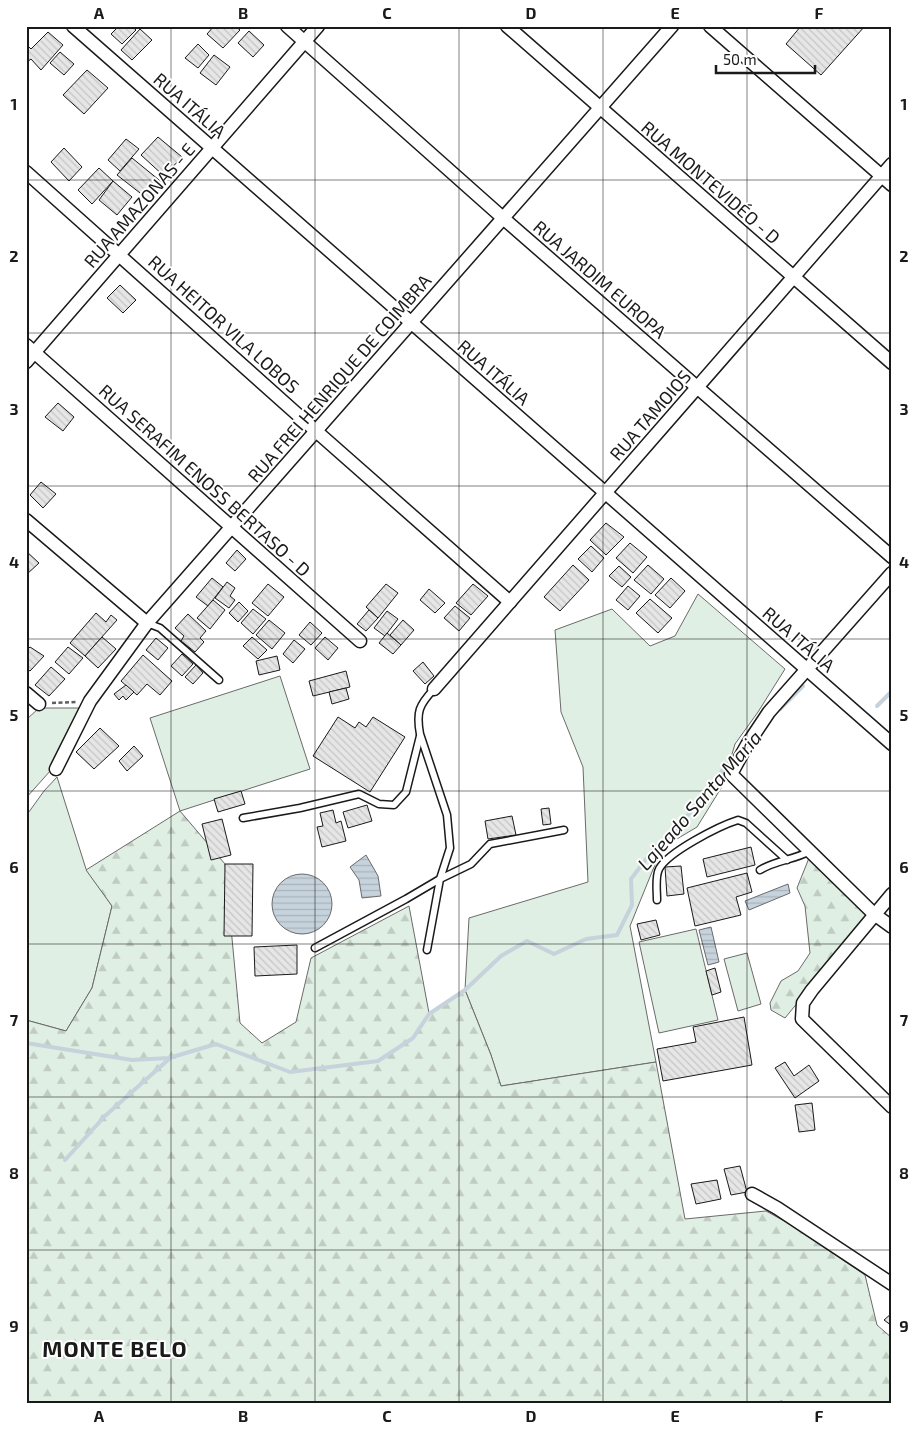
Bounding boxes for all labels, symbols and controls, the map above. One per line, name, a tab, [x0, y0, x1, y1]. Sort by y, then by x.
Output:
text: A	[94, 3, 105, 22]
text: B	[238, 3, 248, 22]
text: C	[382, 3, 392, 22]
text: D	[526, 3, 537, 22]
text: E	[670, 3, 680, 22]
text: F	[815, 3, 824, 22]
scale bar	[716, 42, 814, 74]
text: 50 m	[723, 50, 757, 68]
street label: RUA ITÁLIA	[149, 68, 231, 143]
text: 1	[11, 94, 17, 113]
text: 1	[901, 94, 907, 113]
street label: RUA MONTEVIDÉO - D	[637, 116, 785, 248]
street label: RUA AMAZONAS - E	[79, 138, 199, 272]
street label: RUA JARDIM EUROPA	[529, 215, 672, 343]
text: 2	[9, 246, 19, 265]
text: 2	[899, 246, 909, 265]
street label: RUA HEITOR VILA LOBOS	[144, 250, 304, 398]
street label: RUA FREI HENRIQUE DE COIMBRA	[243, 269, 436, 486]
street label: RUA ITÁLIA	[453, 335, 535, 410]
street label: RUA TAMOIOS	[605, 365, 695, 465]
street label: RUA SERAFIM ENOSS BERTASO - D	[95, 379, 315, 581]
text: 3	[9, 399, 19, 418]
text: 3	[899, 399, 909, 418]
text: 4	[9, 552, 19, 571]
text: 4	[899, 552, 909, 571]
street label: RUA ITÁLIA	[758, 602, 840, 677]
text: 5	[10, 705, 19, 724]
text: 5	[900, 705, 909, 724]
water label: Lajeado Santa Maria	[632, 725, 766, 875]
text: 6	[9, 857, 19, 876]
text: 6	[899, 857, 909, 876]
text: 7	[10, 1010, 19, 1029]
text: 7	[900, 1010, 909, 1029]
text: 8	[9, 1163, 19, 1182]
text: 8	[899, 1163, 909, 1182]
text: 9	[9, 1316, 19, 1335]
text: 9	[899, 1316, 909, 1335]
district label: MONTE BELO	[42, 1335, 188, 1361]
text: A	[94, 1406, 105, 1425]
text: B	[238, 1406, 248, 1425]
text: C	[382, 1406, 392, 1425]
text: D	[526, 1406, 537, 1425]
text: E	[670, 1406, 680, 1425]
text: F	[815, 1406, 824, 1425]

